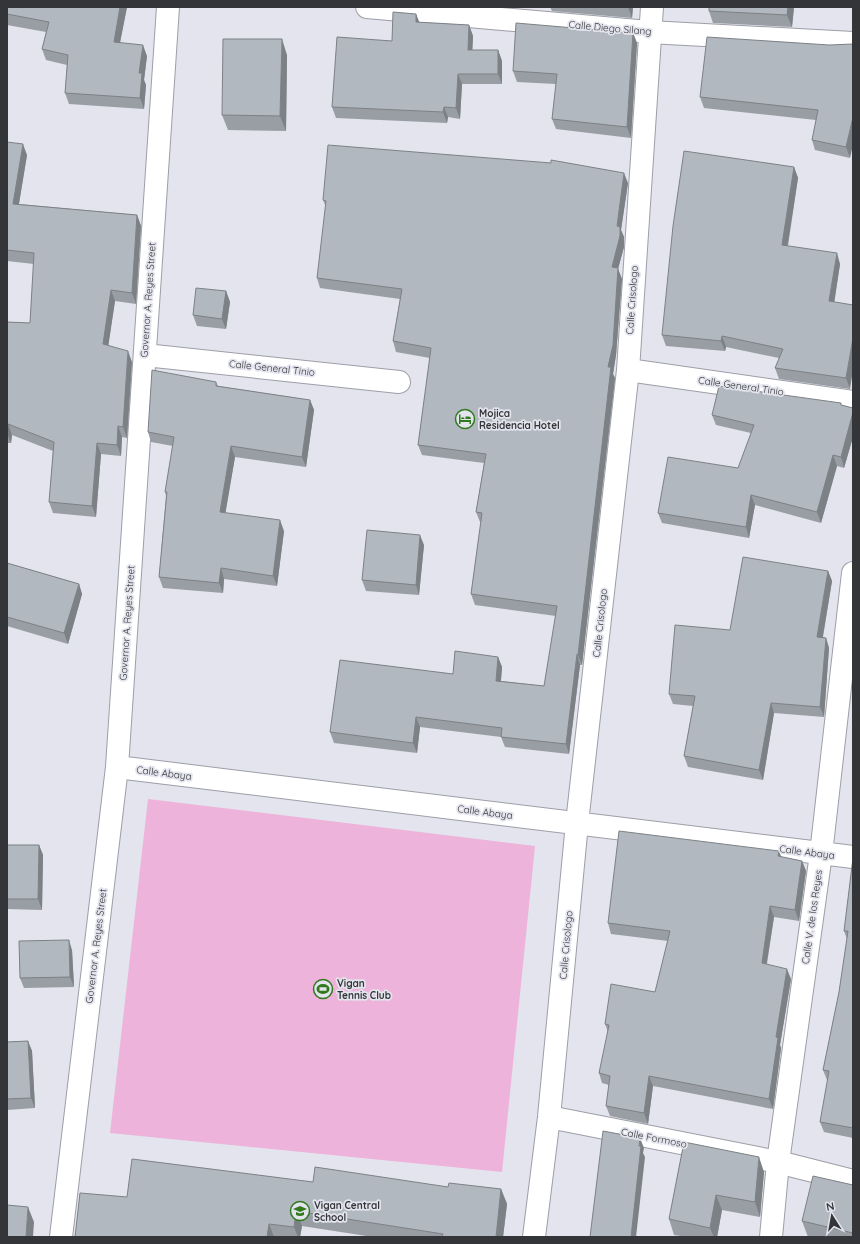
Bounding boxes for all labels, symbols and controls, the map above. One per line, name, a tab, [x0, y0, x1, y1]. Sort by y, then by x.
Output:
street label: Calle Diego Silang	[568, 18, 652, 38]
street label: Governor A. Reyes Street	[137, 241, 159, 358]
street label: Calle Crisologo	[623, 265, 641, 335]
street label: Calle General Tinio	[228, 357, 316, 379]
street label: Calle General Tinio	[697, 374, 785, 398]
place label: Mojica Residencia Hotel	[479, 407, 560, 432]
hotel icon: Mojica Residencia Hotel	[454, 408, 476, 430]
street label: Governor A. Reyes Street	[116, 564, 138, 681]
street label: Calle Crisologo	[590, 588, 610, 658]
street label: Calle Abaya	[136, 763, 192, 783]
street label: Calle Abaya	[457, 802, 513, 822]
street label: Calle Abaya	[779, 842, 835, 862]
street label: Calle V. de los Reyes	[799, 869, 825, 965]
street label: Governor A. Reyes Street	[83, 887, 110, 1004]
street label: Calle Crisologo	[557, 910, 575, 980]
place label: Vigan Tennis Club	[337, 977, 391, 1002]
sports icon: Vigan Tennis Club	[312, 978, 334, 1000]
street label: Calle Formoso	[620, 1125, 688, 1151]
north arrow	[812, 1196, 852, 1236]
place label: Vigan Central School	[314, 1199, 380, 1224]
text: N	[825, 1199, 835, 1214]
school or university icon: Vigan Central School	[289, 1200, 311, 1222]

